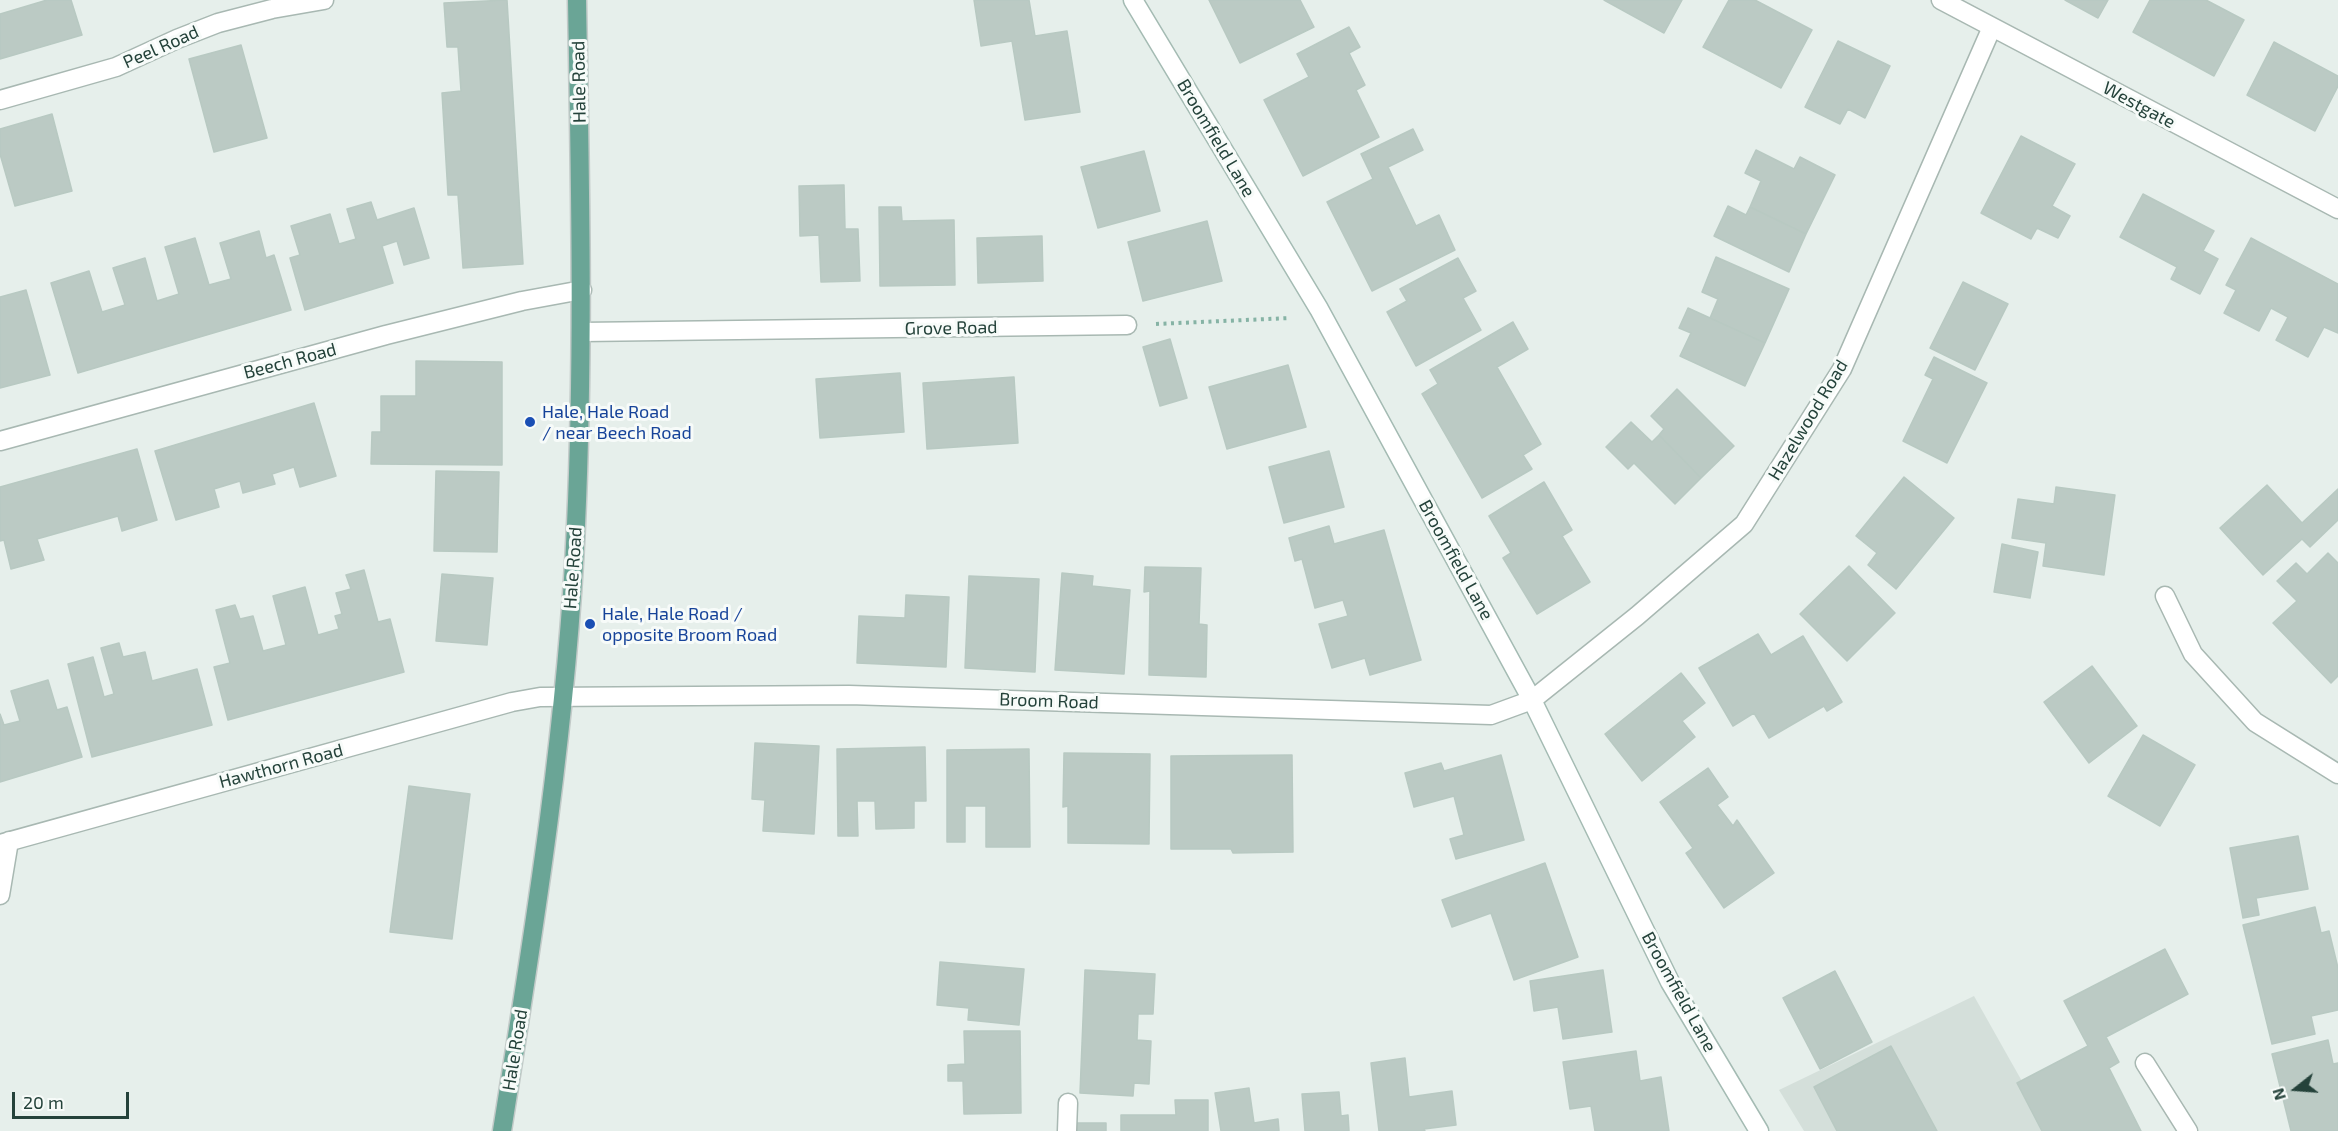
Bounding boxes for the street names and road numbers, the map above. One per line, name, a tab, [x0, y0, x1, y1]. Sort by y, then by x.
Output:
street label: Peel Road	[120, 21, 202, 73]
street label: Hale Road	[567, 41, 591, 123]
street label: Broomfield Lane	[1172, 75, 1260, 201]
street label: Westgate	[2099, 77, 2179, 133]
street label: Grove Road	[904, 316, 998, 340]
street label: Beech Road	[241, 338, 339, 384]
street label: Hazelwood Road	[1764, 356, 1852, 484]
street label: Broomfield Lane	[1414, 496, 1498, 624]
street label: Hale Road	[559, 526, 587, 610]
street label: Broom Road	[999, 688, 1099, 714]
street label: Hawthorn Road	[217, 739, 345, 793]
street label: Broomfield Lane	[1637, 928, 1721, 1056]
street label: Hale Road	[498, 1008, 532, 1092]

